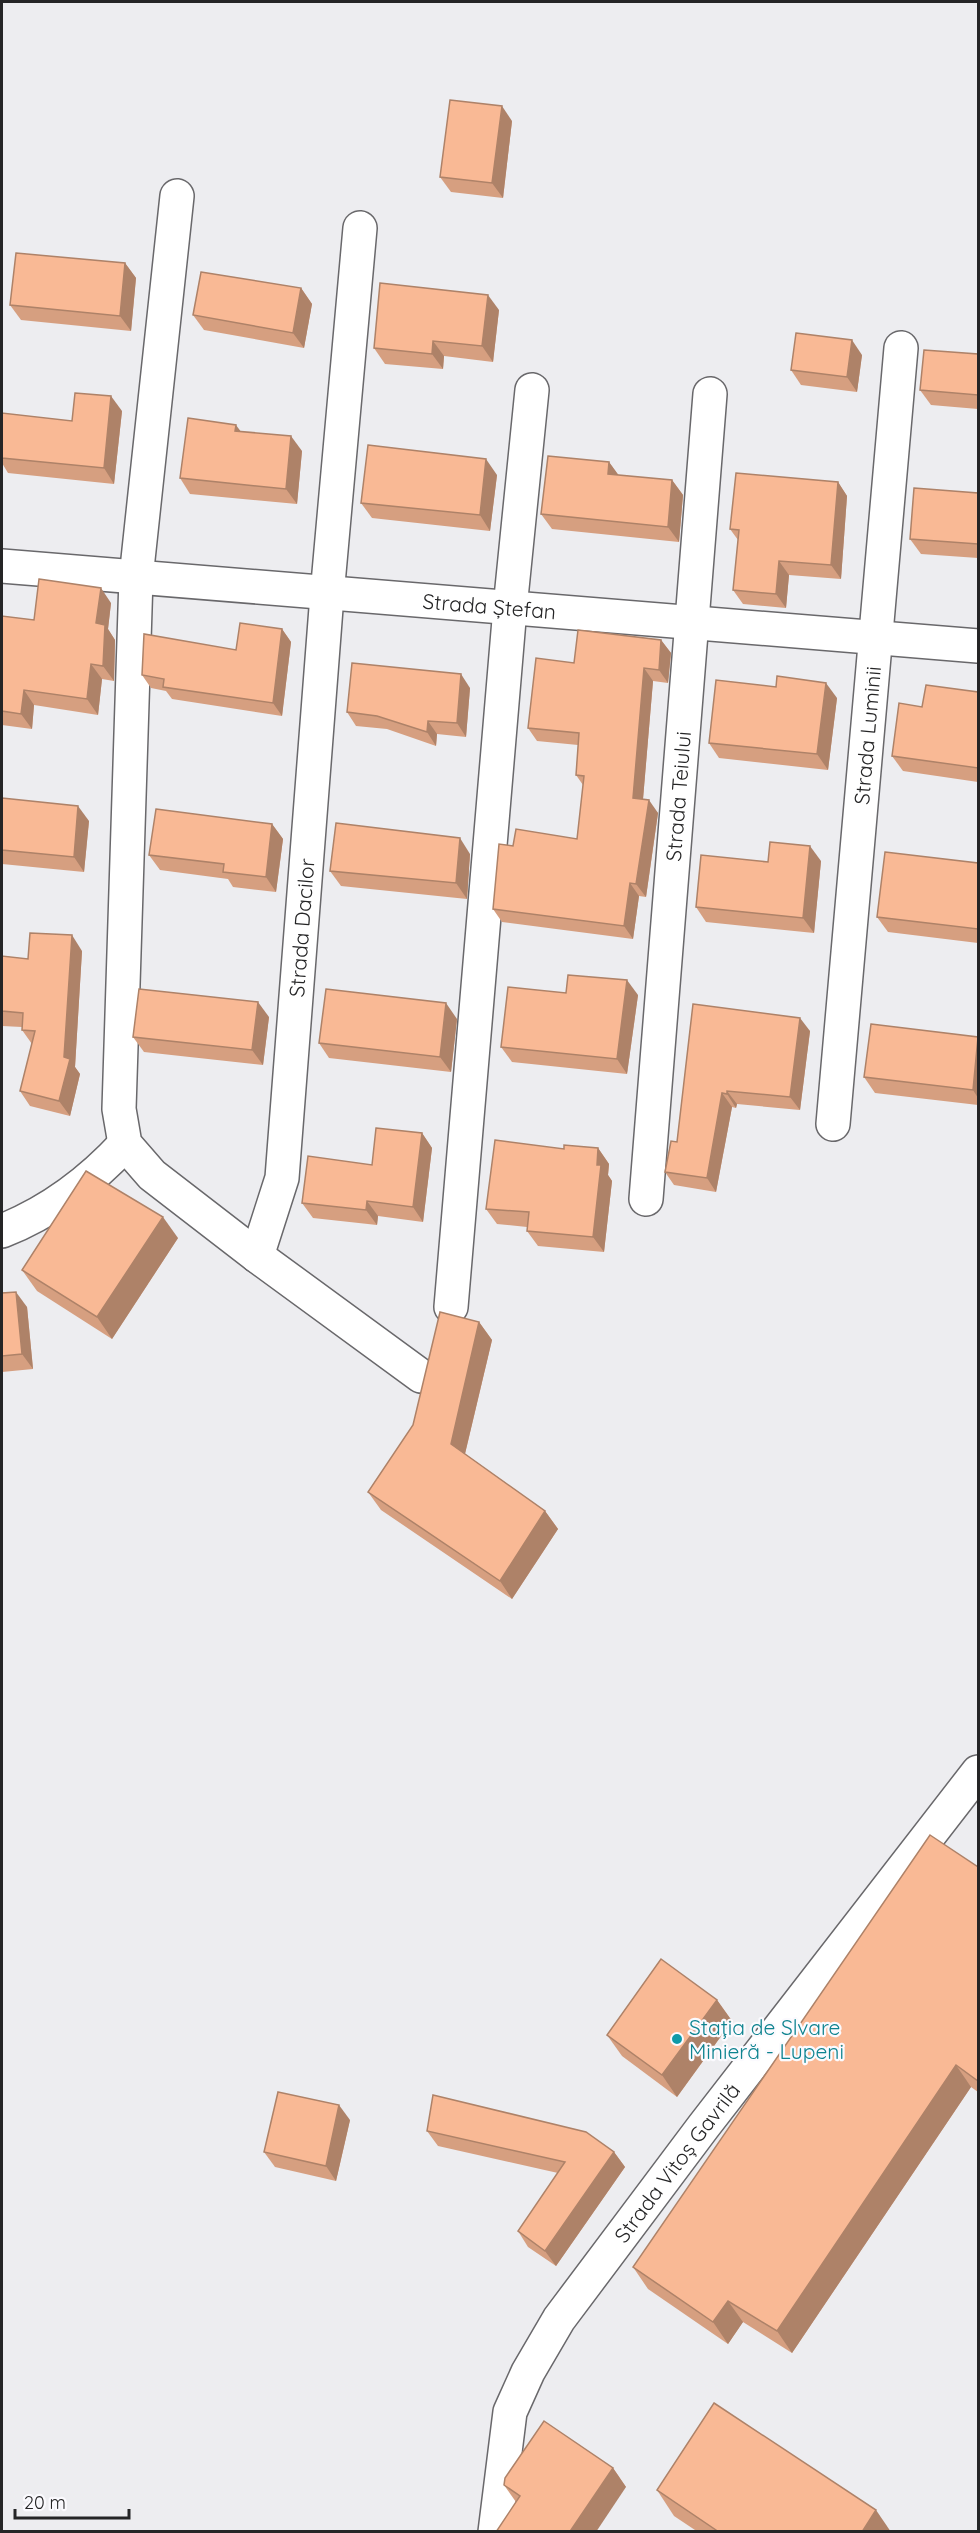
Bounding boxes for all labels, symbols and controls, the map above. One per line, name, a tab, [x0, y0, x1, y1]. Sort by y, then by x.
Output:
street label: Strada Ștefan	[422, 588, 557, 624]
street label: Strada Luminii	[848, 665, 886, 806]
street label: Strada Teiului	[660, 730, 696, 862]
street label: Strada Dacilor	[283, 857, 320, 998]
place label: Stația de Slvare Minieră - Lupeni	[689, 2014, 844, 2064]
marker: Stația de Slvare Minieră - Lupeni	[670, 2032, 684, 2046]
street label: Strada Vitoș Gavrilă	[608, 2078, 745, 2247]
scale bar	[15, 2482, 129, 2520]
text: 20 m	[24, 2491, 66, 2514]

